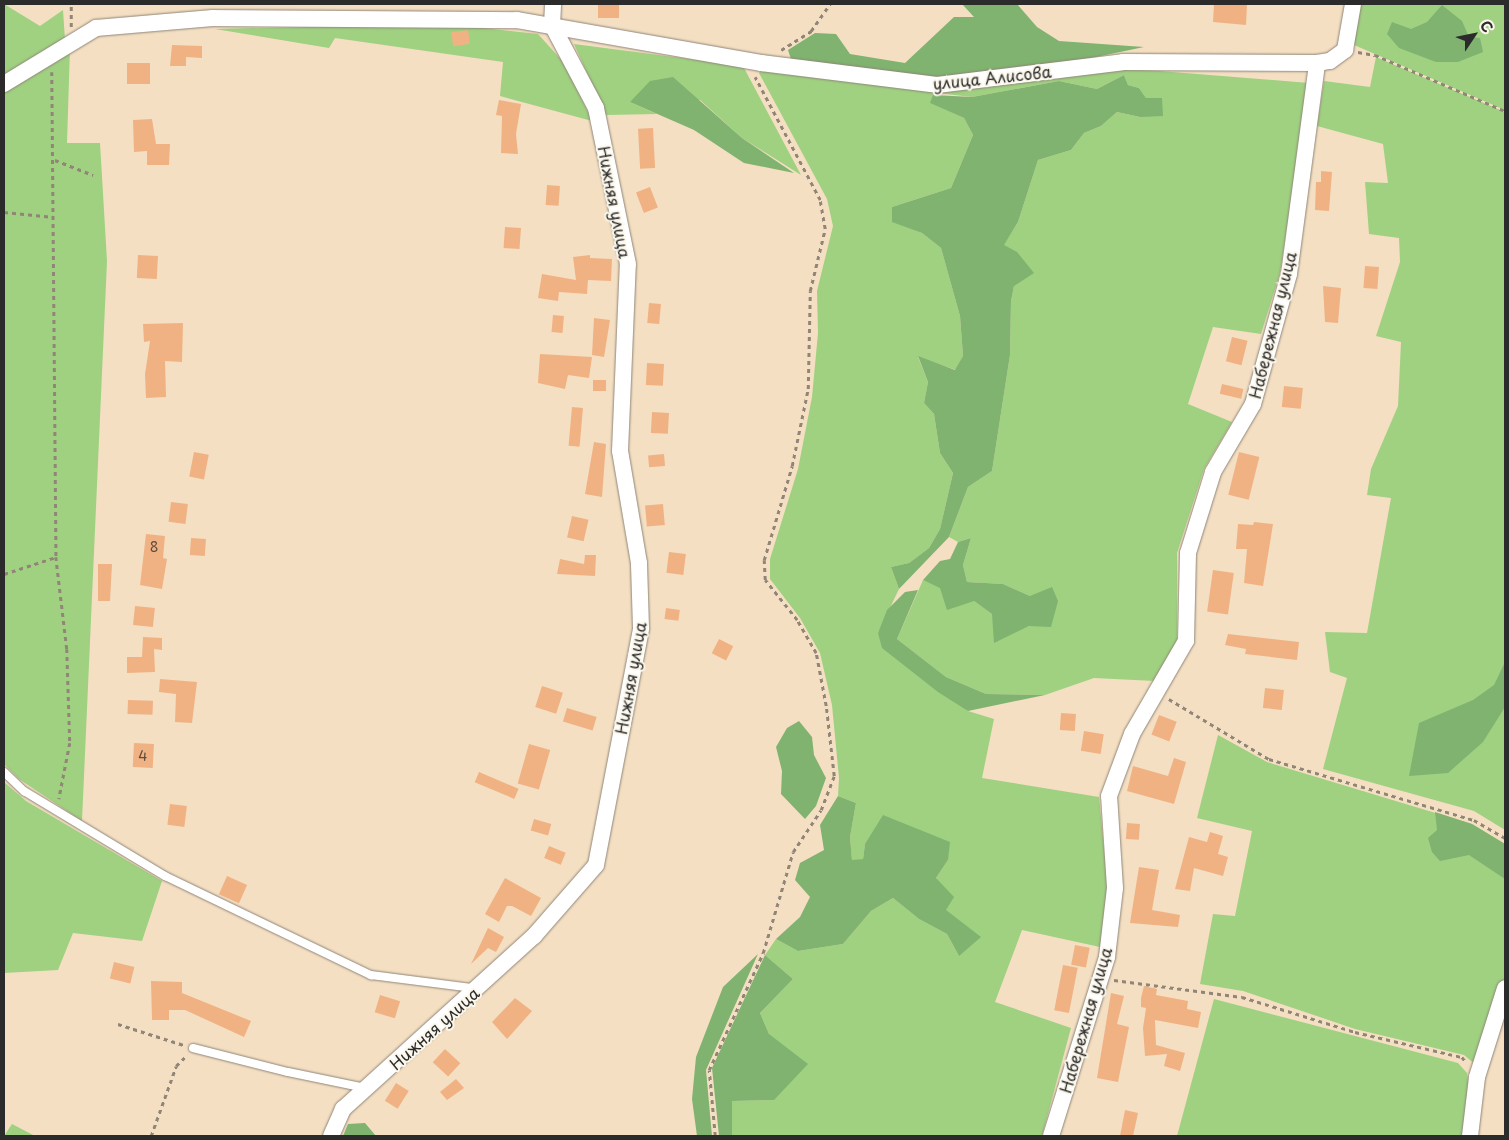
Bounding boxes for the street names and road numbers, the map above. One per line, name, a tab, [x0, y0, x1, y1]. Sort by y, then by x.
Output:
street label: улица Алисова	[931, 61, 1053, 93]
street label: Нижняя улица	[595, 144, 635, 260]
street label: Набережная улица	[1244, 249, 1300, 401]
street label: Нижняя улица	[611, 620, 649, 736]
street label: Набережная улица	[1055, 944, 1115, 1096]
street label: Нижняя улица	[385, 983, 483, 1073]

